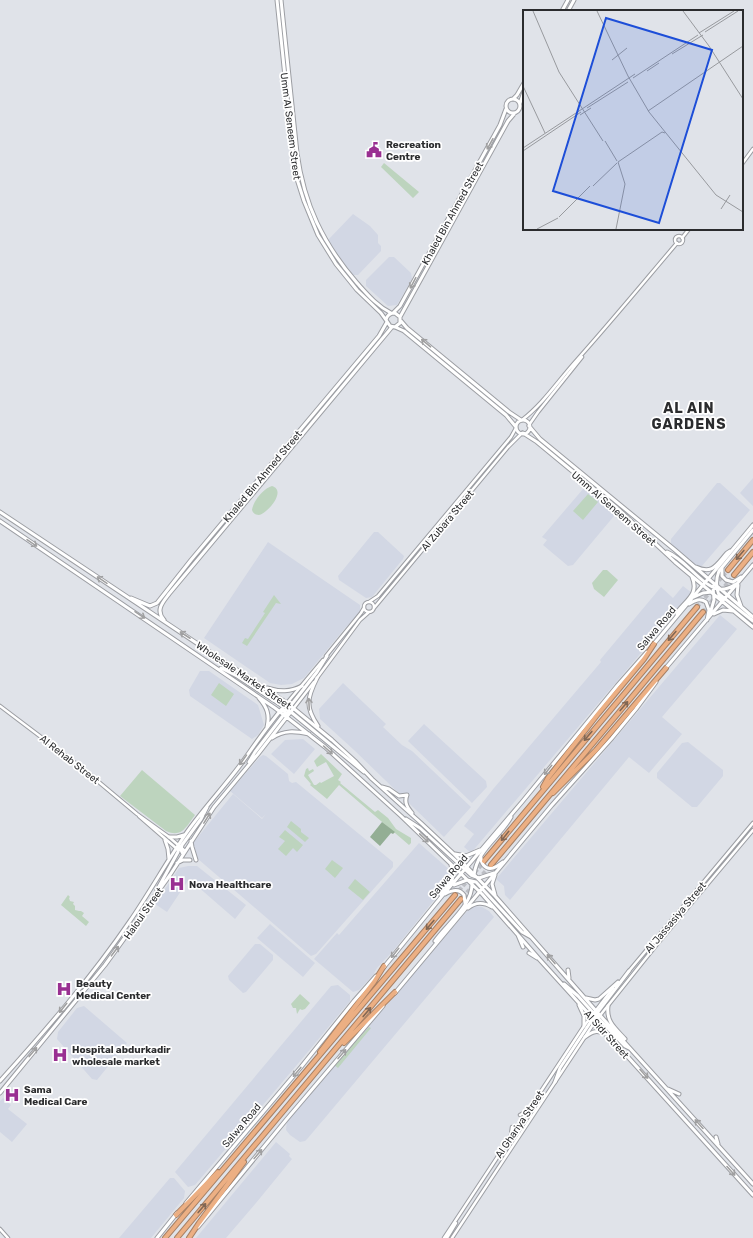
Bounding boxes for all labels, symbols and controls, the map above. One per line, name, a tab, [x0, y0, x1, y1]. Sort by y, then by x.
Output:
inset map	[523, 10, 743, 230]
street label: Umm Al Seneem Street	[277, 72, 303, 180]
one-way arrow	[485, 138, 493, 150]
place label: Recreation Centre	[386, 139, 441, 163]
public building icon: Recreation Centre	[365, 141, 383, 159]
street label: Khaled Bin Ahmed Street	[420, 160, 486, 267]
one-way arrow	[408, 276, 416, 288]
one-way arrow	[420, 338, 431, 347]
district label: AL AIN GARDENS	[652, 400, 726, 433]
street label: Khaled Bin Ahmed Street	[221, 428, 305, 525]
street label: Umm Al Seneem Street	[569, 469, 658, 549]
street label: Al Zubara Street	[419, 488, 477, 553]
one-way arrow	[27, 539, 38, 547]
one-way arrow	[736, 550, 745, 560]
one-way arrow	[97, 576, 108, 584]
street label: Salwa Road	[635, 604, 679, 653]
one-way arrow	[134, 612, 146, 620]
one-way arrow	[179, 631, 190, 639]
one-way arrow	[667, 631, 676, 642]
street label: Wholesale Market Street	[194, 640, 293, 712]
one-way arrow	[306, 698, 313, 711]
one-way arrow	[619, 701, 628, 712]
one-way arrow	[584, 731, 593, 741]
street label: Al Rehab Street	[37, 733, 102, 787]
one-way arrow	[323, 745, 333, 755]
one-way arrow	[239, 754, 247, 765]
one-way arrow	[544, 765, 553, 776]
one-way arrow	[203, 813, 211, 824]
one-way arrow	[501, 830, 510, 841]
one-way arrow	[419, 833, 429, 843]
street label: Salwa Road	[427, 852, 471, 901]
hospital icon: Nova Healthcare	[168, 875, 186, 893]
place label: Nova Healthcare	[189, 879, 271, 891]
street label: Al Jassasiya Street	[643, 880, 709, 956]
street label: Haloul Street	[122, 885, 166, 942]
one-way arrow	[426, 920, 435, 931]
one-way arrow	[111, 946, 119, 957]
one-way arrow	[390, 948, 399, 959]
one-way arrow	[547, 954, 556, 964]
place label: Beauty Medical Center	[76, 978, 151, 1002]
hospital icon: Beauty Medical Center	[55, 980, 73, 998]
one-way arrow	[59, 1003, 67, 1014]
one-way arrow	[363, 1006, 372, 1017]
street label: Al Sidr Street	[581, 1008, 631, 1061]
place label: Hospital abdurkadir wholesale market	[72, 1044, 171, 1068]
hospital icon: Hospital abdurkadir wholesale market	[51, 1046, 69, 1064]
one-way arrow	[29, 1047, 38, 1058]
one-way arrow	[337, 1050, 346, 1060]
one-way arrow	[293, 1067, 302, 1077]
one-way arrow	[639, 1069, 648, 1079]
place label: Sama Medical Care	[24, 1084, 88, 1108]
hospital icon: Sama Medical Care	[3, 1086, 21, 1104]
street label: Al Ghariya Street	[493, 1089, 547, 1160]
street label: Salwa Road	[220, 1101, 264, 1150]
one-way arrow	[694, 1118, 703, 1129]
one-way arrow	[254, 1148, 263, 1159]
one-way arrow	[726, 1165, 735, 1175]
one-way arrow	[198, 1203, 207, 1214]

